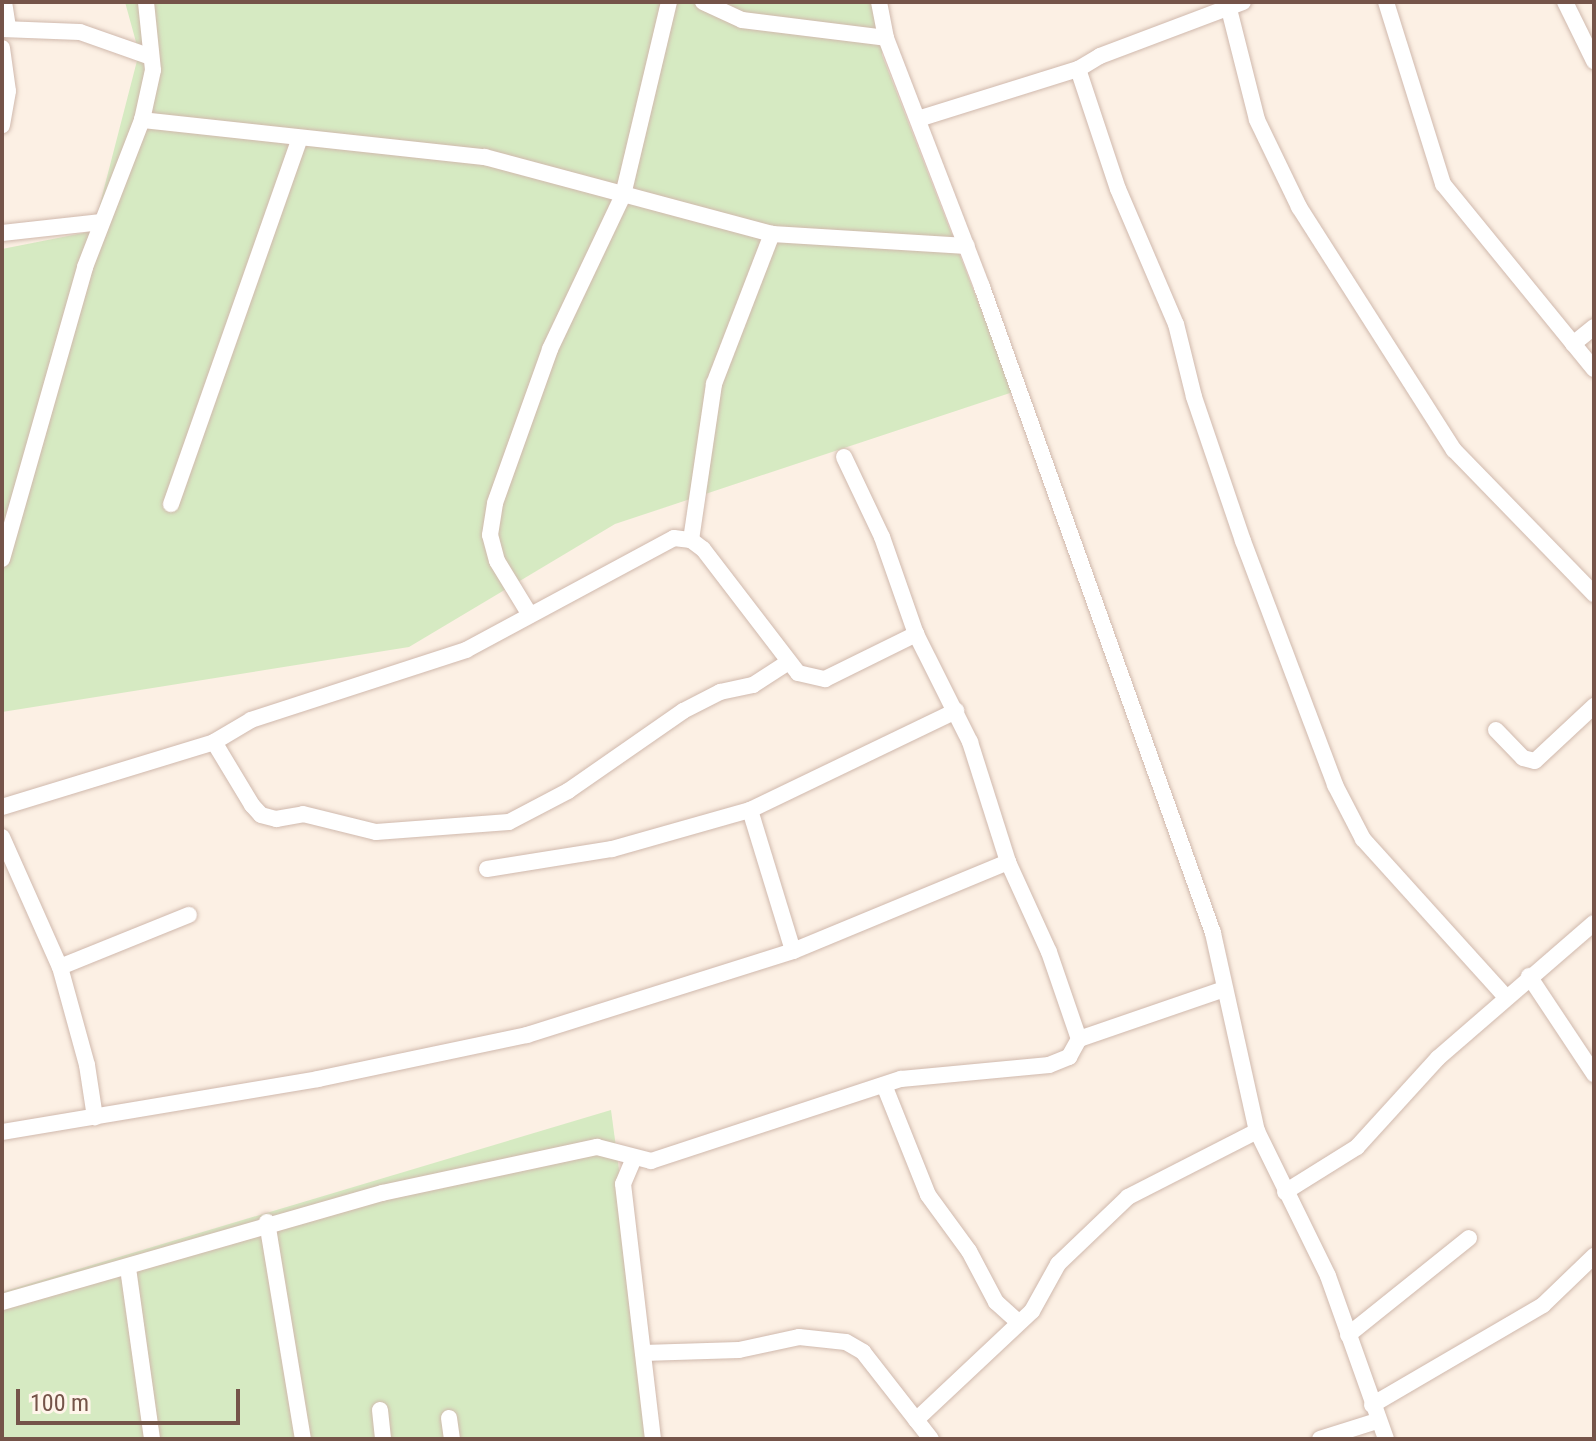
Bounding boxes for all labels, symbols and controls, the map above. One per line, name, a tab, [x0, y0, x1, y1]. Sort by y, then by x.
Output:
scale bar	[20, 1373, 244, 1423]
text: 100 m	[30, 1389, 89, 1417]

